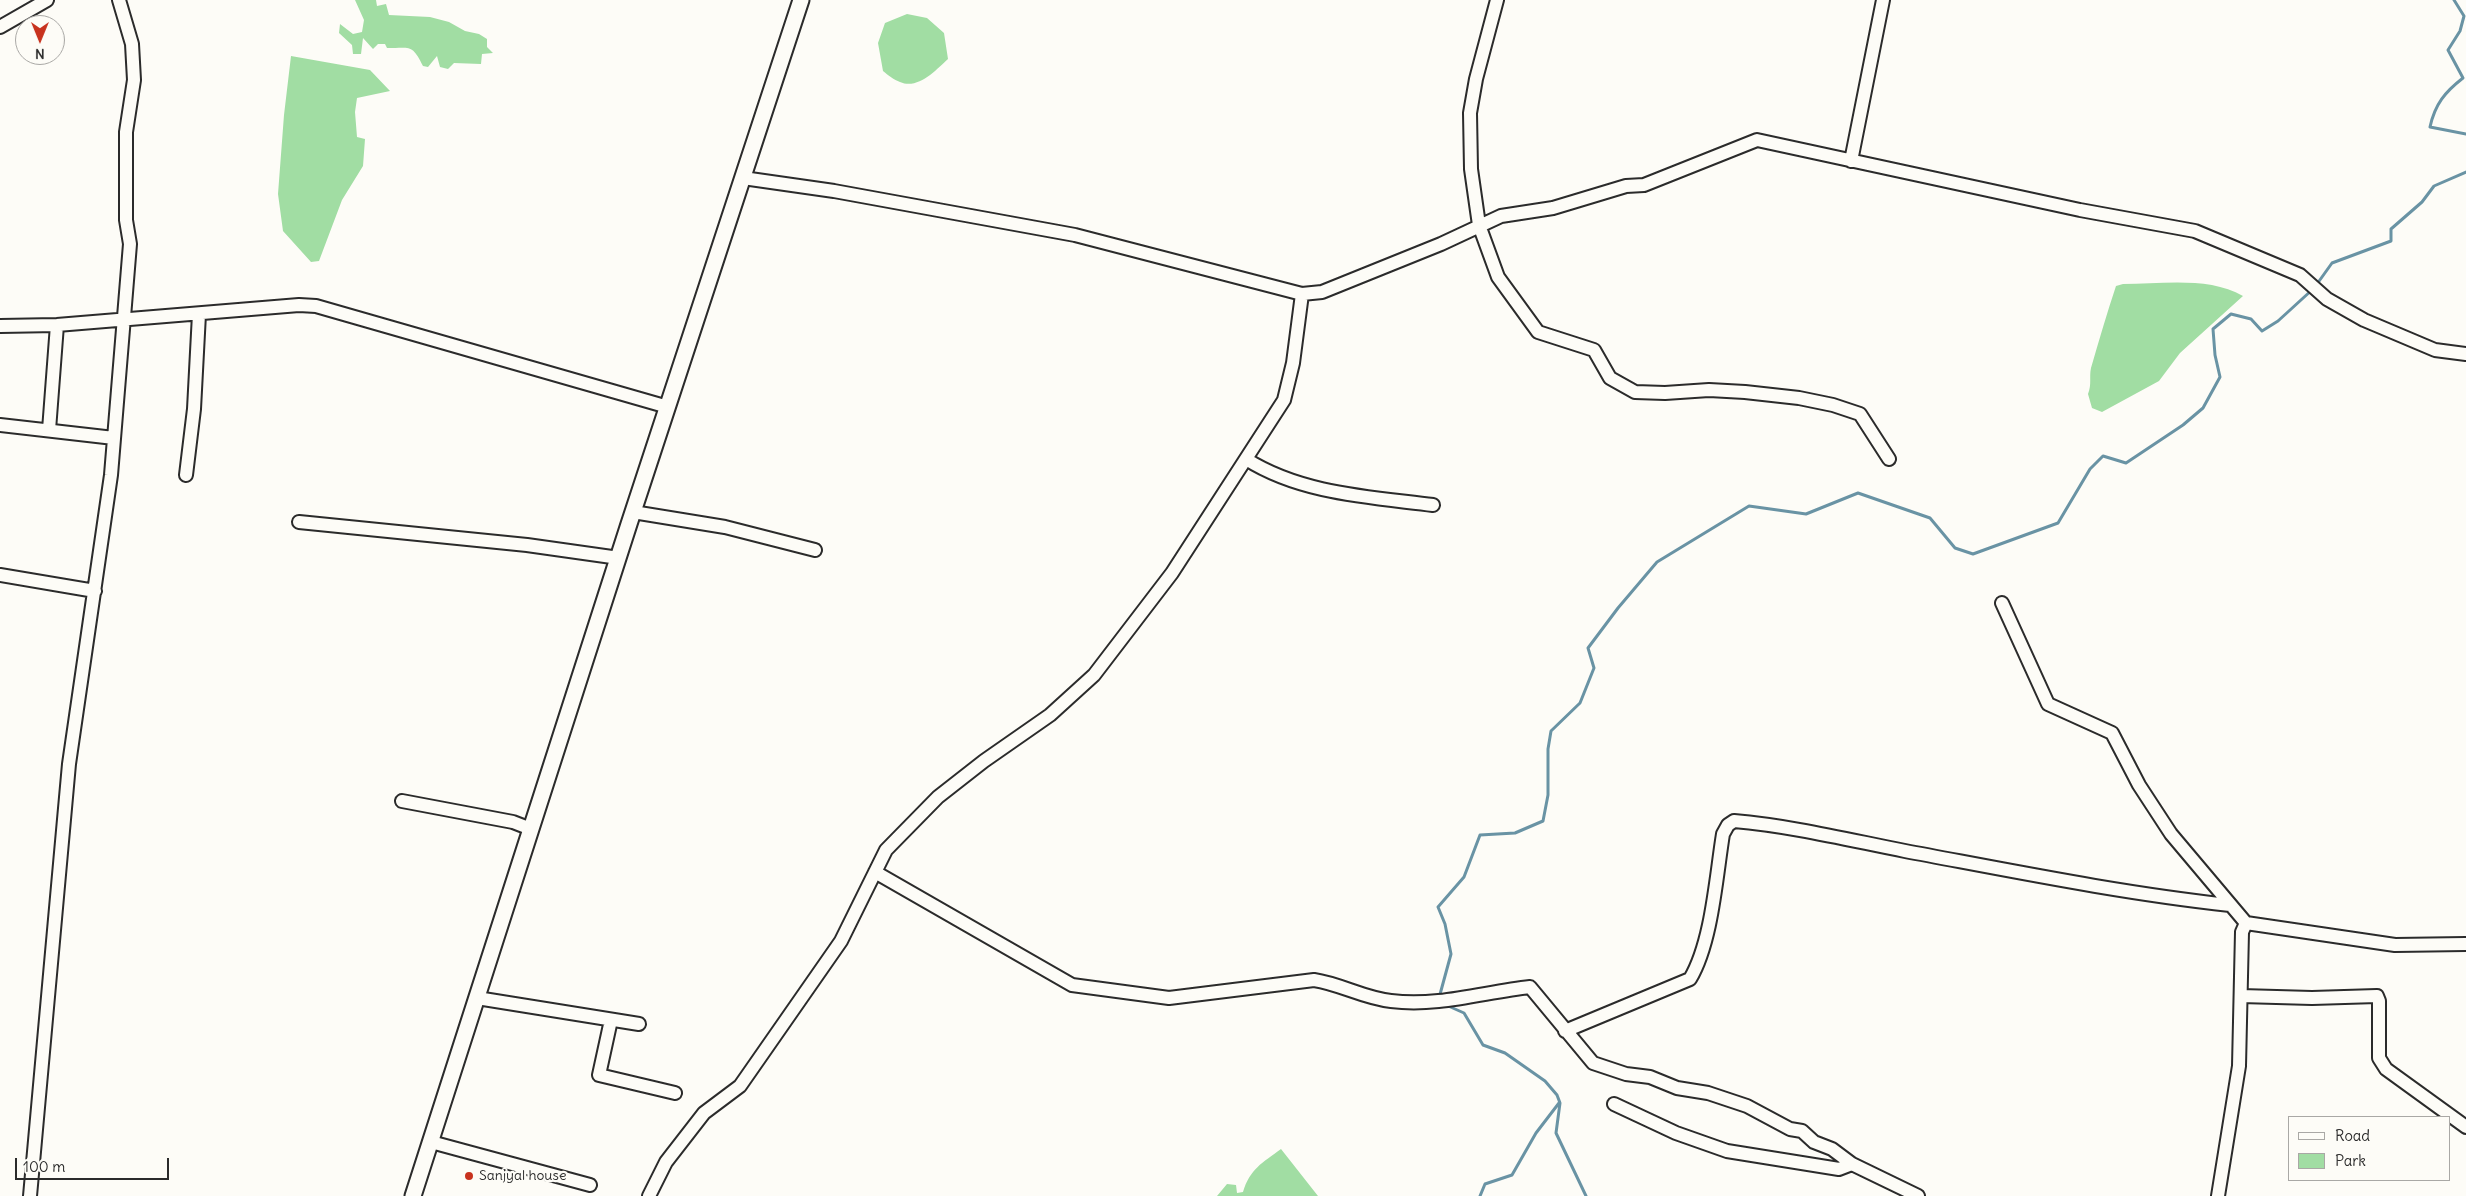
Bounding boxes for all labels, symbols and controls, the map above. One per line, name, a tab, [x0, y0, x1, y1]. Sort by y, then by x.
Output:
north arrow	[15, 15, 65, 65]
text: N	[35, 45, 45, 63]
legend	[2288, 1116, 2451, 1181]
text: Road	[2335, 1126, 2370, 1145]
scale bar	[18, 1148, 171, 1180]
text: Park	[2335, 1151, 2366, 1170]
text: 100 m	[23, 1157, 65, 1176]
place label: Sanjyal house	[479, 1168, 566, 1184]
marker: Sanjyal house	[463, 1170, 475, 1182]

